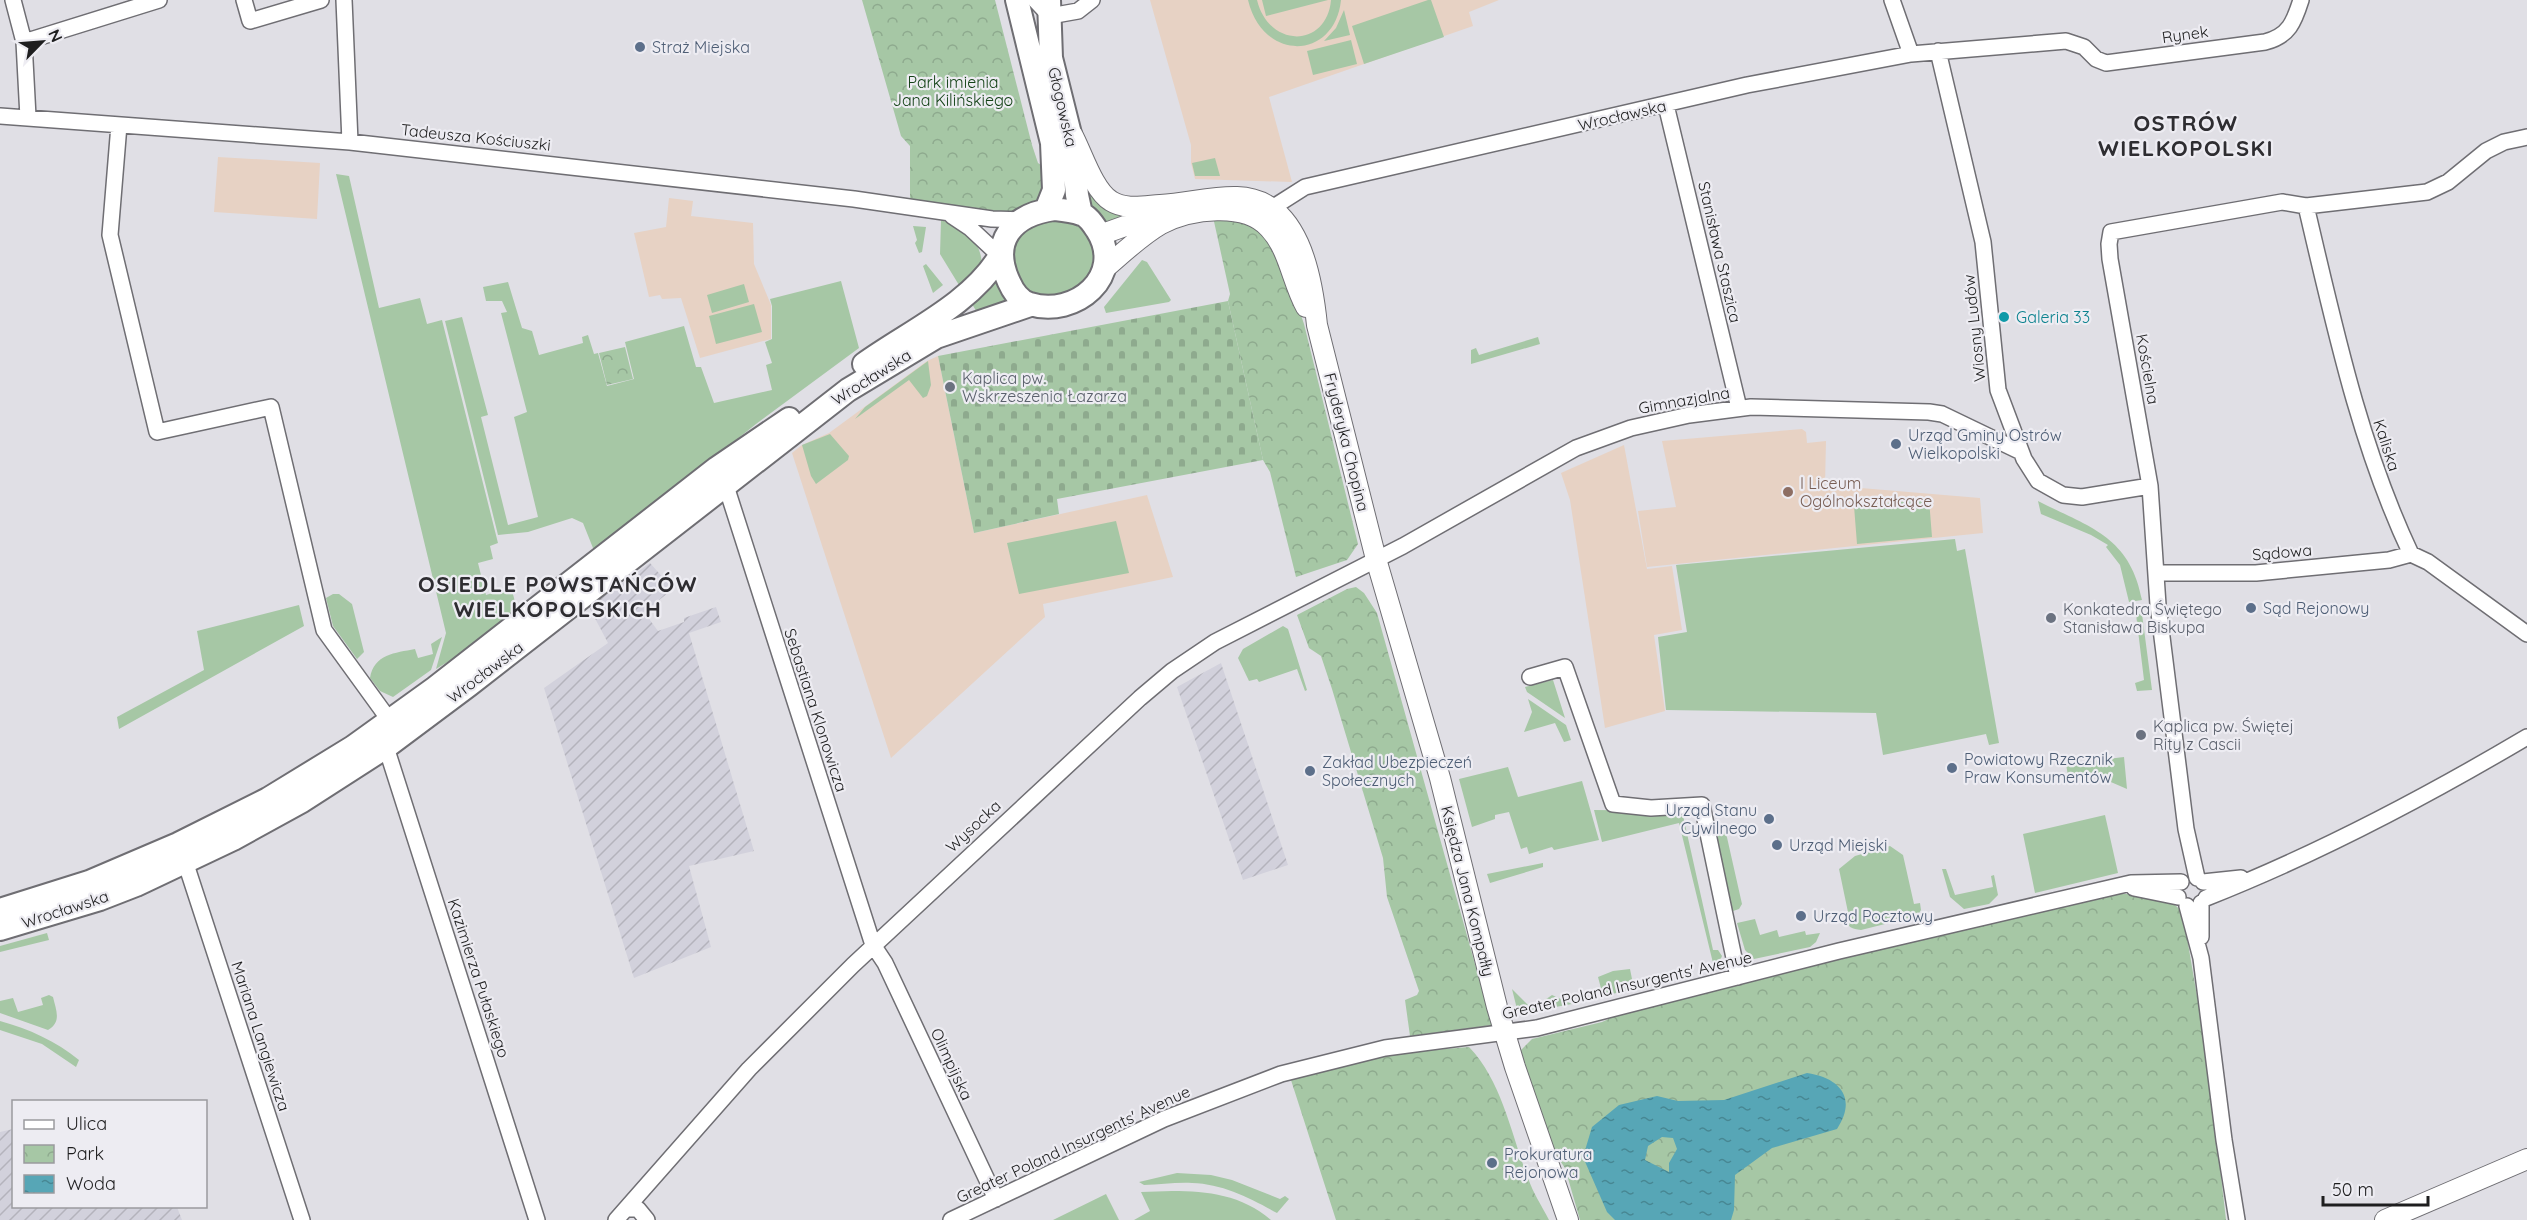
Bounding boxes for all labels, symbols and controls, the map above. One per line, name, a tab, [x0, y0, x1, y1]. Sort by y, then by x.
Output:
north arrow	[12, 12, 72, 72]
street label: Rynek	[2161, 21, 2209, 47]
text: N	[44, 26, 67, 45]
place label: Straż Miejska	[652, 37, 750, 57]
marker: Straż Miejska	[633, 40, 647, 54]
street label: Głogowska	[1044, 65, 1082, 149]
park label: Park imienia Jana Kilińskiego	[893, 72, 1013, 110]
street label: Wrocławska	[1576, 95, 1668, 135]
district label: OSTRÓW WIELKOPOLSKI	[2098, 109, 2274, 162]
street label: Tadeusza Kościuszki	[400, 119, 552, 155]
street label: Stanisława Staszica	[1694, 179, 1746, 325]
street label: Wiosny Ludów	[1958, 273, 1990, 383]
place label: Galeria 33	[2016, 307, 2090, 327]
marker: Galeria 33	[1997, 310, 2011, 324]
street label: Kościelna	[2132, 332, 2164, 406]
street label: Wrocławska	[827, 345, 915, 409]
place label: Kaplica pw. Wskrzeszenia Łazarza	[962, 368, 1127, 406]
street label: Fryderyka Chopina	[1320, 371, 1374, 513]
marker: Kaplica pw. Wskrzeszenia Łazarza	[943, 380, 957, 394]
street label: Gimnazjalna	[1637, 382, 1731, 418]
street label: Kaliska	[2369, 417, 2405, 473]
place label: Urząd Gminy Ostrów Wielkopolski	[1908, 425, 2062, 463]
marker: Urząd Gminy Ostrów Wielkopolski	[1889, 437, 1903, 451]
place label: I Liceum Ogólnokształcące	[1800, 473, 1932, 511]
marker: I Liceum Ogólnokształcące	[1781, 485, 1795, 499]
street label: Sądowa	[2251, 539, 2313, 565]
district label: OSIEDLE POWSTAŃCÓW WIELKOPOLSKICH	[418, 570, 698, 623]
place label: Sąd Rejonowy	[2263, 598, 2369, 618]
place label: Konkatedra Świętego Stanisława Biskupa	[2063, 599, 2222, 637]
marker: Sąd Rejonowy	[2244, 601, 2258, 615]
marker: Konkatedra Świętego Stanisława Biskupa	[2044, 611, 2058, 625]
street label: Sebastiana Klonowicza	[780, 626, 852, 794]
street label: Wrocławska	[443, 637, 527, 707]
place label: Kaplica pw. Świętej Rity z Cascii	[2153, 716, 2294, 754]
marker: Kaplica pw. Świętej Rity z Cascii	[2134, 728, 2148, 742]
place label: Powiatowy Rzecznik Praw Konsumentów	[1964, 749, 2113, 787]
place label: Zakład Ubezpieczeń Społecznych	[1322, 752, 1472, 790]
marker: Powiatowy Rzecznik Praw Konsumentów	[1945, 761, 1959, 775]
marker: Zakład Ubezpieczeń Społecznych	[1303, 764, 1317, 778]
street label: Wysocka	[941, 795, 1005, 857]
place label: Urząd Stanu Cywilnego	[1666, 800, 1757, 838]
street label: Księdza Jana Kompałły	[1437, 804, 1499, 978]
marker: Urząd Stanu Cywilnego	[1762, 812, 1776, 826]
place label: Urząd Miejski	[1789, 835, 1887, 855]
marker: Urząd Miejski	[1770, 838, 1784, 852]
street label: Wrocławska	[19, 886, 111, 932]
street label: Kazimierza Pułaskiego	[444, 896, 514, 1060]
place label: Urząd Pocztowy	[1813, 906, 1933, 926]
marker: Urząd Pocztowy	[1794, 909, 1808, 923]
street label: Greater Poland Insurgents' Avenue	[1500, 947, 1754, 1023]
street label: Mariana Langiewicza	[227, 958, 295, 1114]
street label: Olimpijska	[927, 1025, 977, 1103]
street label: Greater Poland Insurgents' Avenue	[953, 1081, 1193, 1207]
legend	[12, 1100, 207, 1208]
text: Ulica	[66, 1112, 107, 1135]
text: Park	[66, 1142, 104, 1165]
place label: Prokuratura Rejonowa	[1504, 1144, 1592, 1182]
marker: Prokuratura Rejonowa	[1485, 1156, 1499, 1170]
scale bar	[2323, 1169, 2428, 1207]
text: Woda	[66, 1172, 116, 1195]
text: 50 m	[2332, 1178, 2374, 1201]

